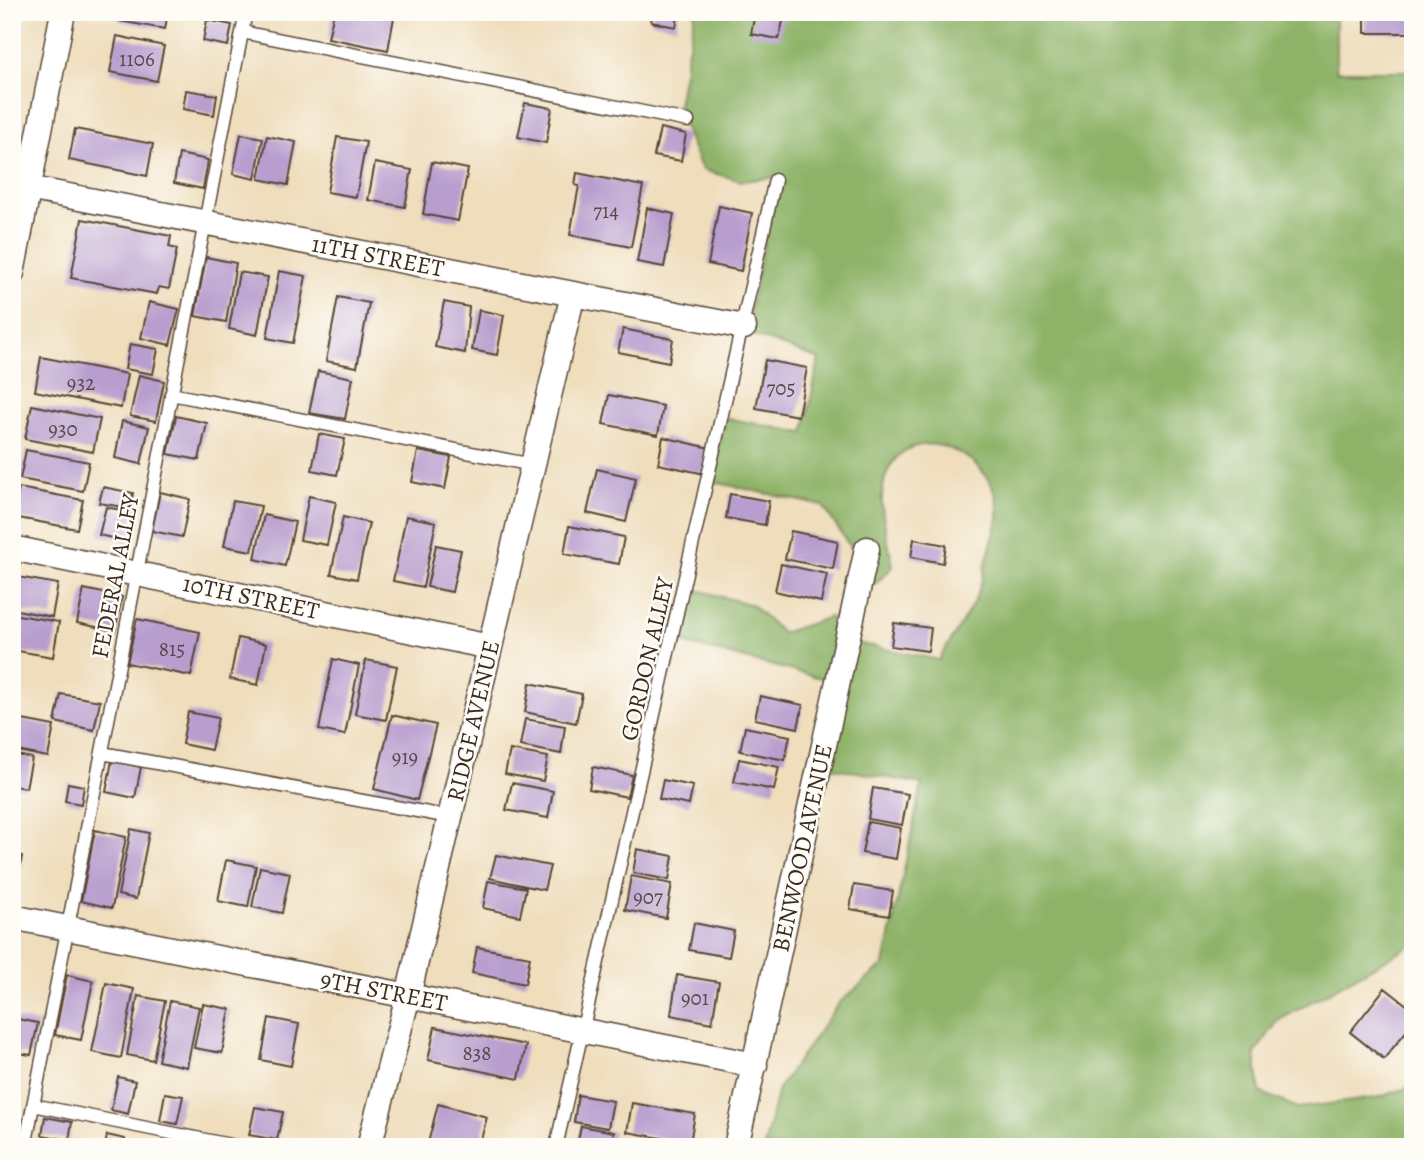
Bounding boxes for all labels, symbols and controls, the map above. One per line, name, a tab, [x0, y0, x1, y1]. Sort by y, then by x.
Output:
house number: 1106	[119, 45, 155, 73]
house number: 714	[593, 197, 619, 225]
street label: 11TH STREET	[309, 227, 447, 285]
house number: 932	[67, 369, 95, 397]
house number: 705	[766, 374, 796, 402]
house number: 930	[48, 415, 78, 443]
street label: FEDERAL ALLEY	[83, 490, 147, 661]
street label: 10TH STREET	[180, 567, 322, 627]
street label: GORDON ALLEY	[613, 573, 682, 744]
house number: 815	[159, 635, 185, 663]
street label: RIDGE AVENUE	[439, 637, 507, 805]
street label: BENWOOD AVENUE	[764, 741, 840, 955]
house number: 919	[392, 743, 418, 771]
house number: 907	[633, 883, 663, 911]
street label: 9TH STREET	[318, 963, 450, 1019]
house number: 901	[681, 984, 709, 1012]
house number: 838	[462, 1039, 492, 1067]

